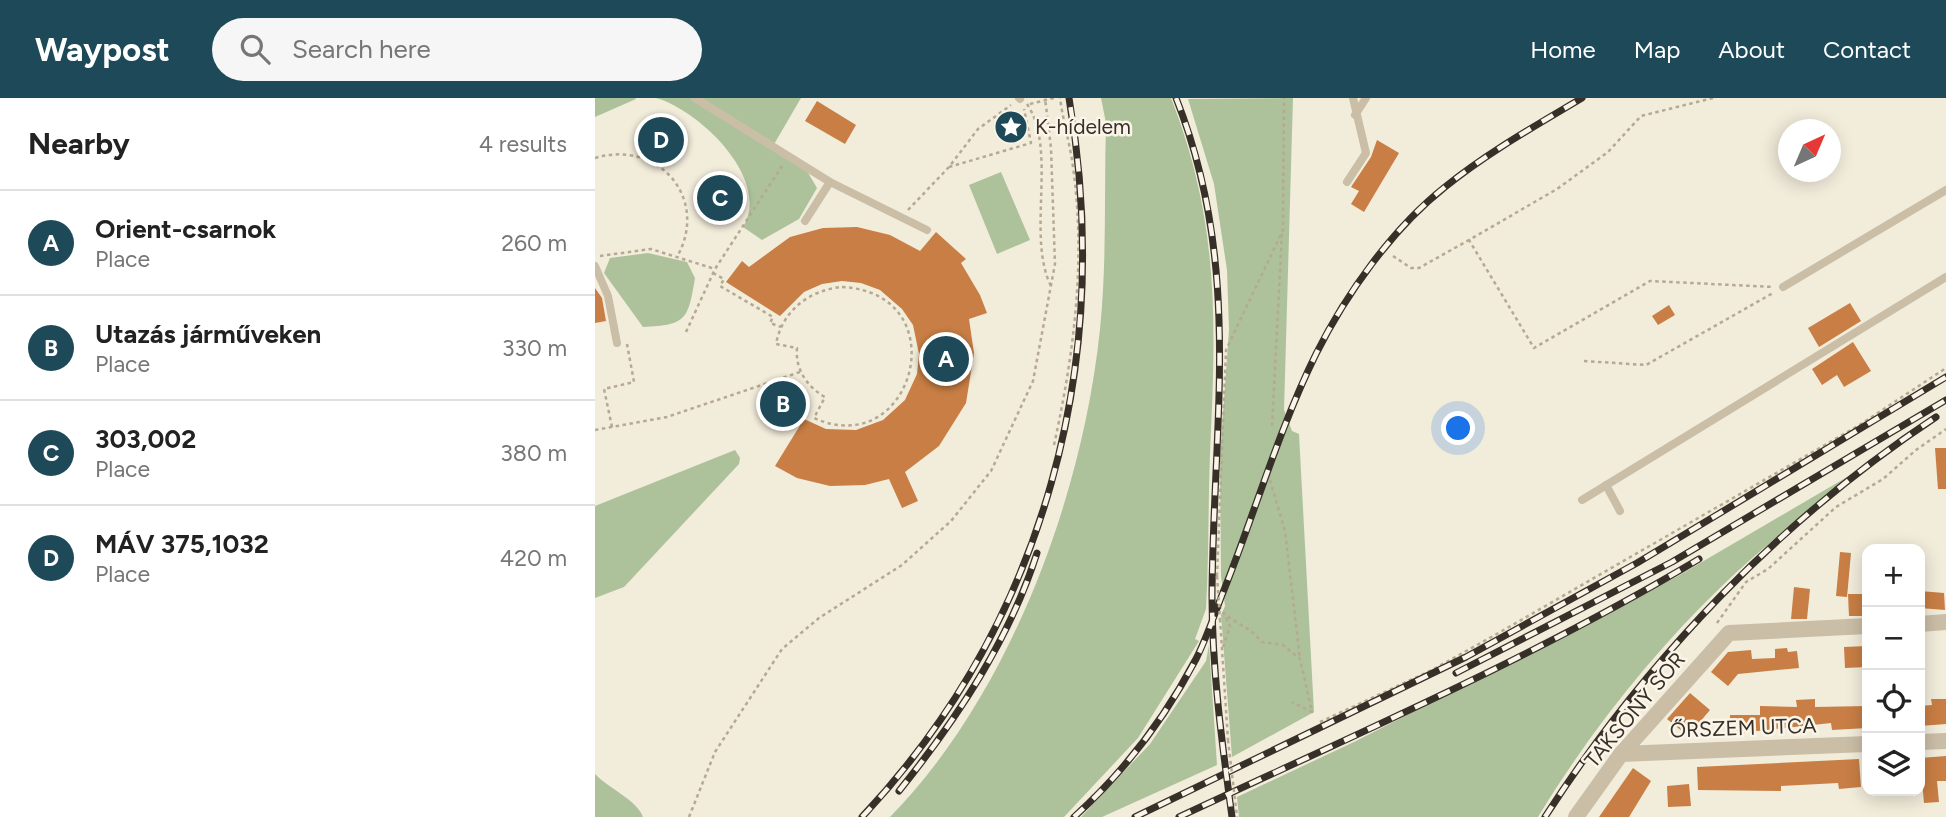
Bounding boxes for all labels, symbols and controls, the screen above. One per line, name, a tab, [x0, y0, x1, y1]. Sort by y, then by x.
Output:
search box	[212, 18, 702, 81]
text: Waypost	[35, 30, 170, 69]
icon: search	[236, 30, 274, 68]
text: Search here	[292, 33, 431, 65]
text: Home	[1530, 35, 1596, 64]
text: Map	[1634, 35, 1680, 64]
text: About	[1718, 35, 1785, 64]
text: Contact	[1823, 35, 1911, 64]
place icon: K-hídelem	[992, 108, 1030, 146]
pin: D	[638, 114, 684, 166]
place label: K-hídelem	[1035, 114, 1131, 139]
north arrow	[1778, 119, 1841, 182]
text: Nearby	[28, 125, 130, 162]
text: 4 results	[479, 130, 567, 158]
pin: C	[697, 172, 743, 224]
text: Orient-csarnok	[95, 213, 276, 245]
text: A	[43, 229, 59, 257]
text: 260 m	[501, 229, 567, 257]
text: Place	[95, 245, 150, 273]
text: Utazás járműveken	[95, 318, 321, 350]
pin: A	[923, 333, 969, 385]
text: B	[44, 334, 58, 362]
text: 330 m	[502, 334, 567, 362]
text: Place	[95, 350, 150, 378]
pin: B	[760, 378, 806, 430]
your location	[1441, 411, 1475, 445]
text: 303,002	[95, 423, 196, 455]
text: C	[43, 439, 59, 467]
text: 380 m	[500, 439, 567, 467]
text: Place	[95, 455, 150, 483]
text: MÁV 375,1032	[95, 528, 269, 560]
text: D	[43, 544, 59, 572]
text: 420 m	[500, 544, 567, 572]
map controls	[1862, 544, 1925, 796]
button: +	[1862, 544, 1925, 607]
text: Place	[95, 560, 150, 588]
button: −	[1862, 607, 1925, 670]
street label: TAKSONY SOR	[1579, 647, 1690, 772]
button: locate	[1862, 670, 1925, 733]
street label: ŐRSZEM UTCA	[1669, 712, 1817, 743]
button: layers	[1862, 733, 1925, 796]

